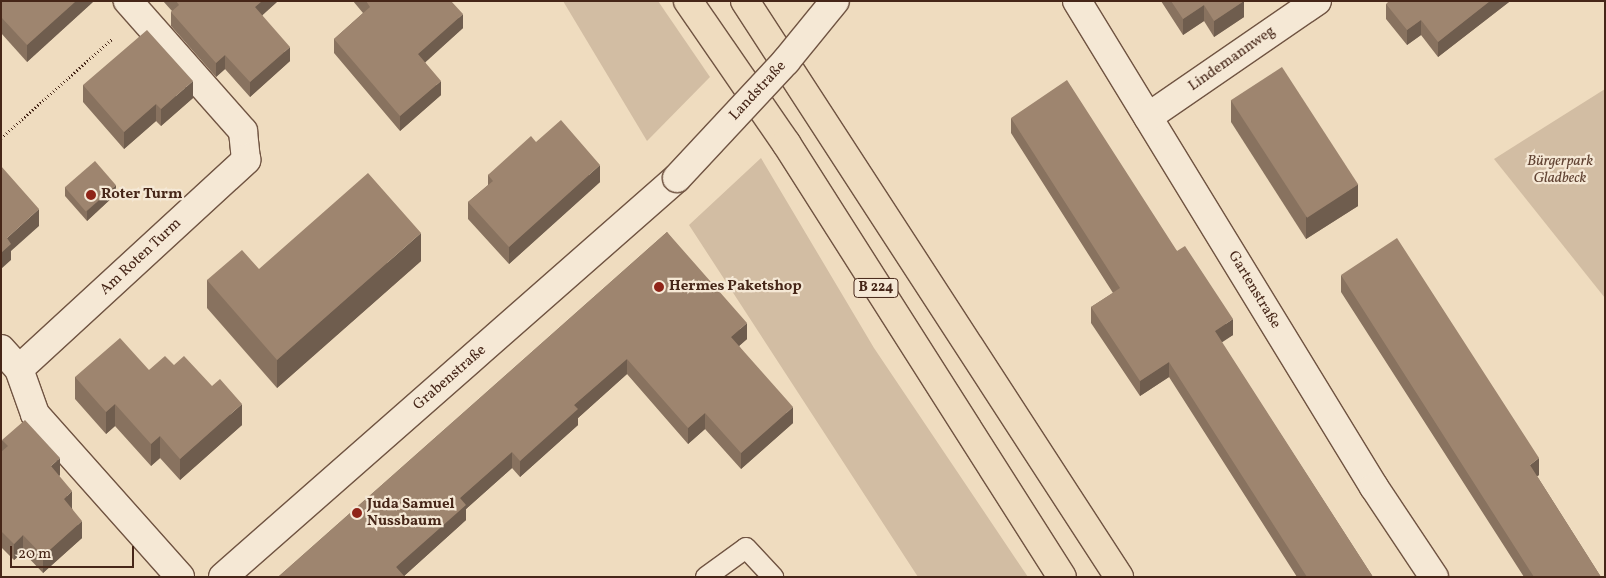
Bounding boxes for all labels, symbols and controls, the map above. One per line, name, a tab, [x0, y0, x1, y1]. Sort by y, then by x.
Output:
street label: Lindemannweg	[1185, 22, 1279, 96]
street label: Landstraße	[726, 58, 790, 124]
park label: Bürgerpark Gladbeck	[1527, 152, 1593, 187]
place label: Roter Turm	[101, 186, 183, 204]
marker: Roter Turm	[85, 189, 97, 201]
street label: Am Roten Turm	[96, 215, 186, 299]
street label: Gartenstraße	[1224, 248, 1284, 332]
road number: B 224	[852, 276, 900, 300]
place label: Hermes Paketshop	[669, 278, 802, 296]
marker: Hermes Paketshop	[653, 281, 665, 293]
street label: Grabenstraße	[410, 342, 490, 414]
place label: Juda Samuel Nussbaum	[367, 495, 455, 530]
marker: Juda Samuel Nussbaum	[351, 507, 363, 519]
scale bar	[12, 536, 136, 568]
text: 20 m	[18, 544, 51, 565]

